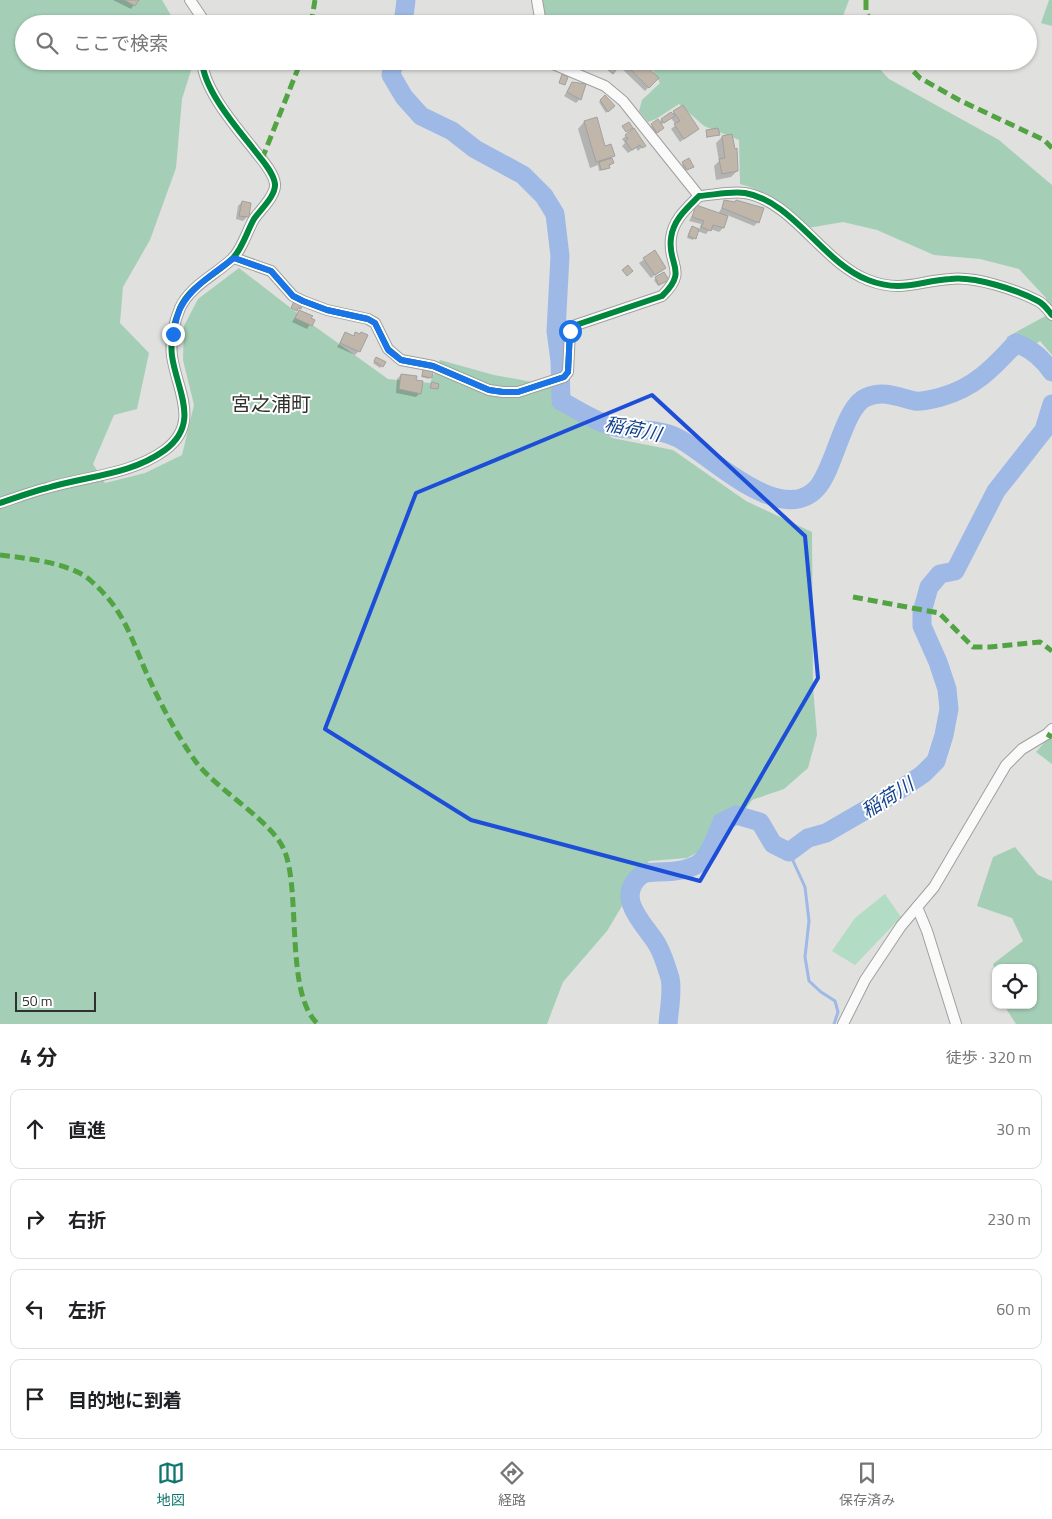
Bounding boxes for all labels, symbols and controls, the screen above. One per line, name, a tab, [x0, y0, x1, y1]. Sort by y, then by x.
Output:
search box	[15, 15, 1037, 70]
text: ここで検索	[73, 28, 168, 57]
icon: search	[33, 29, 61, 57]
route start	[559, 320, 582, 343]
route end	[162, 323, 185, 346]
district label: 宮之浦町	[231, 388, 311, 419]
water label: 稲荷川	[602, 408, 666, 449]
water label: 稲荷川	[855, 769, 921, 824]
map controls	[992, 964, 1037, 1009]
button: locate	[992, 964, 1037, 1009]
scale bar	[15, 989, 96, 1012]
text: 50 m	[22, 990, 52, 1011]
text: 4 分	[20, 1041, 57, 1073]
text: 徒歩 · 320 m	[946, 1045, 1032, 1069]
icon: ahead	[21, 1115, 49, 1143]
text: 直進	[68, 1115, 106, 1144]
text: 30 m	[996, 1117, 1031, 1141]
icon: right	[21, 1205, 49, 1233]
text: 右折	[68, 1205, 106, 1234]
text: 230 m	[987, 1207, 1031, 1231]
icon: left	[21, 1295, 49, 1323]
text: 左折	[68, 1295, 106, 1324]
text: 60 m	[996, 1297, 1031, 1321]
icon: arrive	[21, 1385, 49, 1413]
text: 目的地に到着	[68, 1385, 182, 1414]
tab: 地図	[157, 1459, 185, 1510]
tab: 経路	[498, 1459, 526, 1510]
tab: 保存済み	[839, 1459, 895, 1510]

